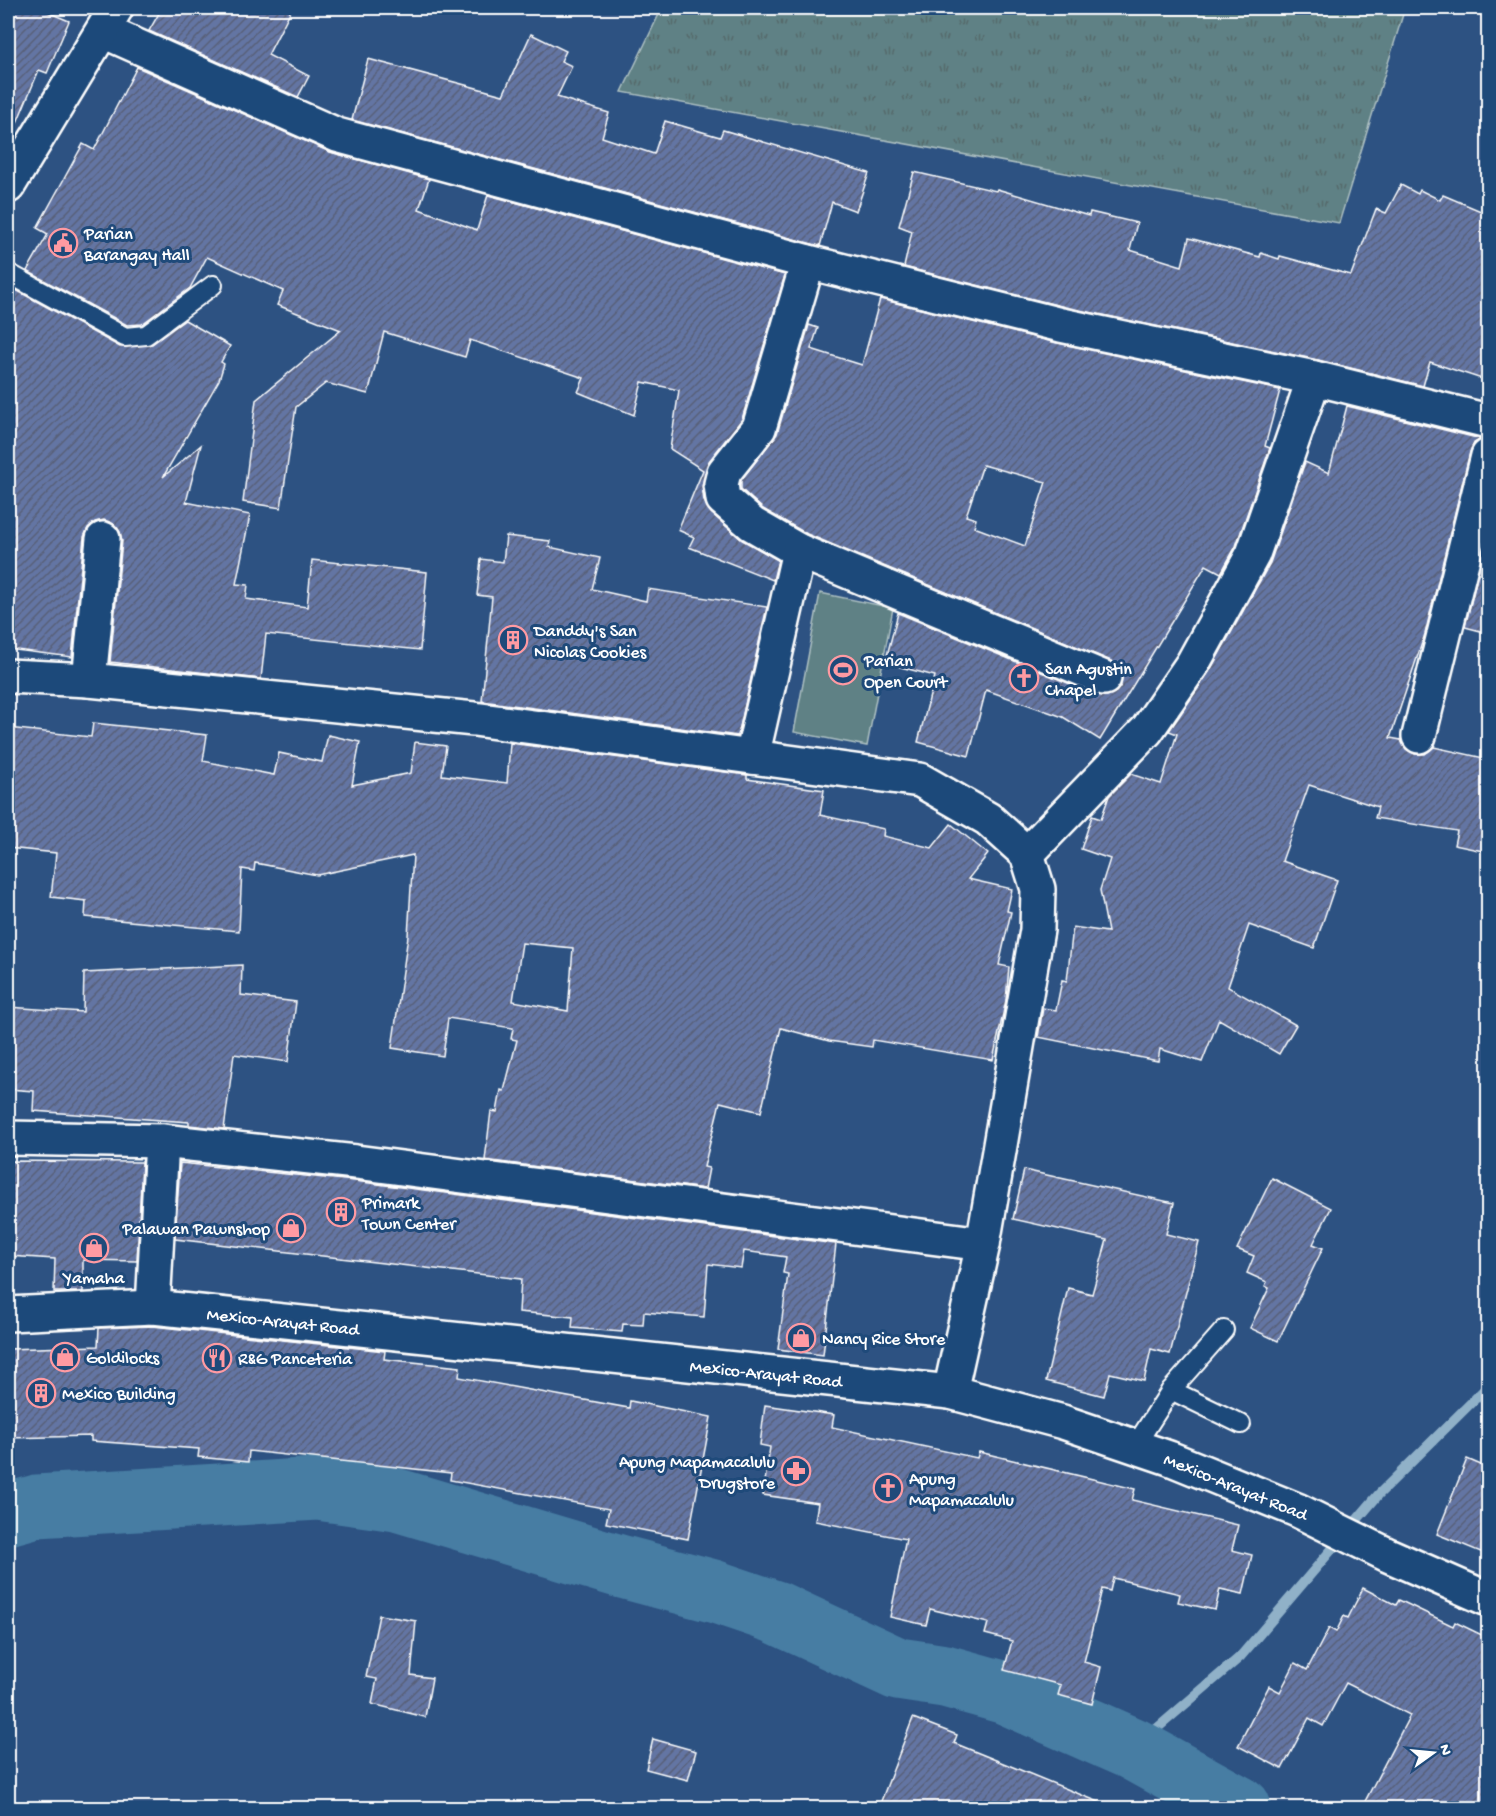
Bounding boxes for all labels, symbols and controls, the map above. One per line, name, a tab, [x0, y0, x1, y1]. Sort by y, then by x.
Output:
place label: Parian Barangay Hall	[83, 225, 190, 267]
public building icon: Parian Barangay Hall	[47, 227, 79, 259]
place label: Danddy's San Nicolas Cookies	[533, 622, 648, 664]
building icon: Danddy's San Nicolas Cookies	[497, 624, 529, 656]
place label: Parian Open Court	[863, 652, 949, 694]
sports icon: Parian Open Court	[827, 654, 859, 686]
place label: San Agustin Chapel	[1045, 660, 1132, 702]
church icon: San Agustin Chapel	[1008, 662, 1040, 694]
place label: Primark Town Center	[361, 1194, 457, 1236]
building icon: Primark Town Center	[325, 1196, 357, 1228]
shop icon: Palawan Pawnshop	[275, 1212, 307, 1244]
place label: Palawan Pawnshop	[121, 1220, 270, 1241]
shop icon: Yamaha	[78, 1232, 110, 1264]
place label: Yamaha	[62, 1269, 125, 1290]
street label: Mexico-Arayat Road	[206, 1305, 361, 1342]
shop icon: Nancy Rice Store	[785, 1322, 817, 1354]
place label: Nancy Rice Store	[822, 1330, 946, 1351]
shop icon: Goldilocks	[49, 1341, 81, 1373]
restaurant icon: R&G Panceteria	[201, 1342, 233, 1374]
place label: Goldilocks	[86, 1349, 161, 1370]
place label: R&G Panceteria	[238, 1350, 353, 1371]
street label: Mexico-Arayat Road	[689, 1357, 844, 1394]
building icon: Mexico Building	[25, 1377, 57, 1409]
place label: Mexico Building	[62, 1385, 176, 1406]
street label: Mexico-Arayat Road	[1160, 1450, 1311, 1527]
place label: Apung Mapamacalulu Drugstore	[619, 1453, 776, 1495]
pharmacy icon: Apung Mapamacalulu Drugstore	[780, 1455, 812, 1487]
place label: Apung Mapamacalulu	[909, 1470, 1015, 1512]
church icon: Apung Mapamacalulu	[872, 1472, 904, 1504]
north arrow	[1403, 1723, 1463, 1783]
text: N	[1434, 1743, 1455, 1758]

